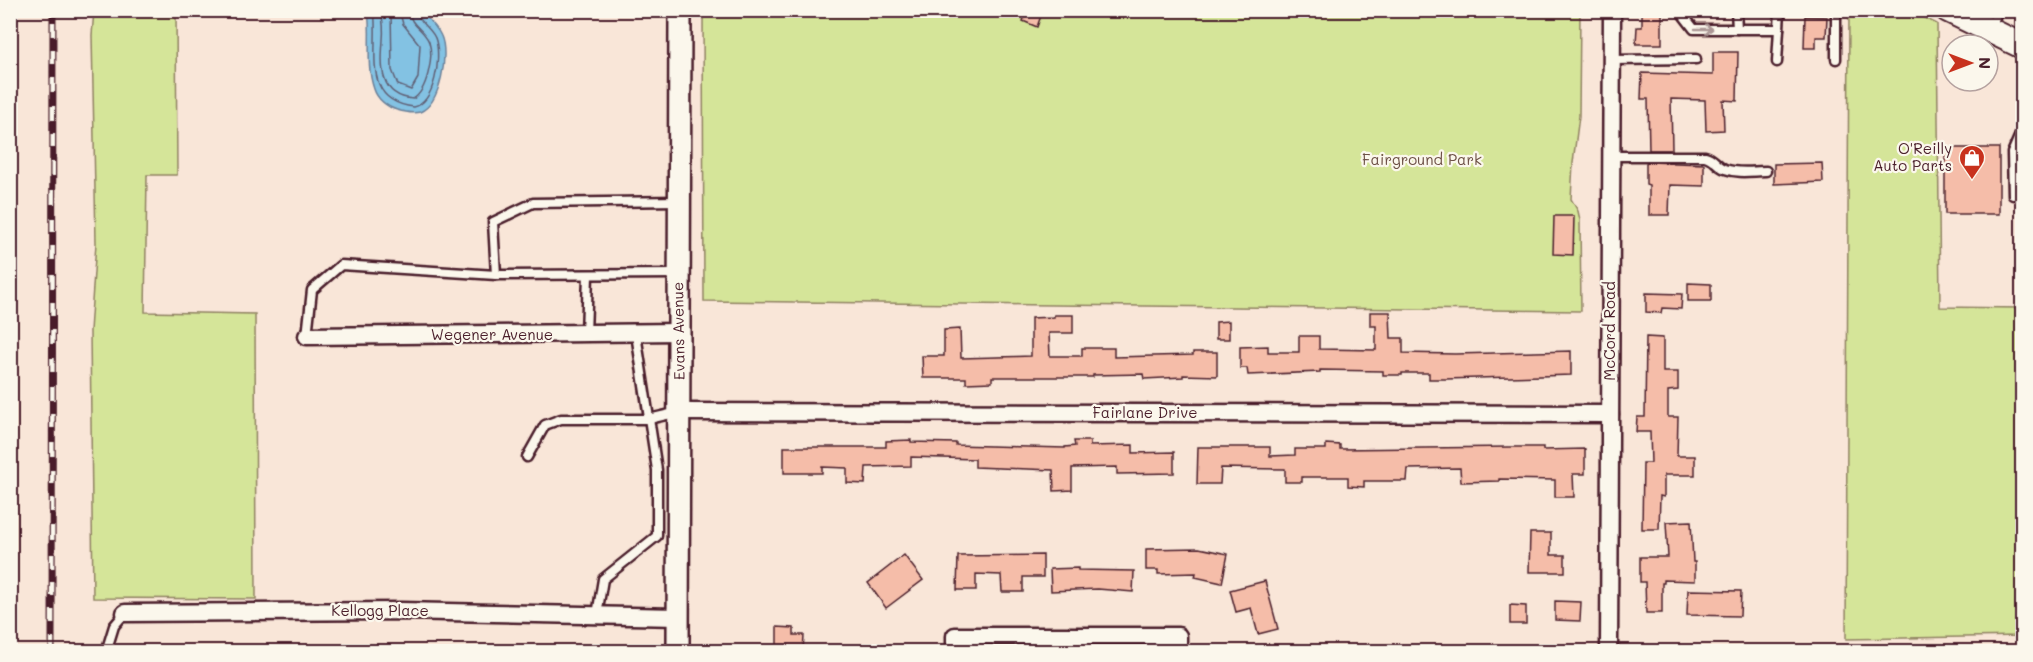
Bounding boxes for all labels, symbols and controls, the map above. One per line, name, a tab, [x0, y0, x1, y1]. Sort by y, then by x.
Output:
one-way arrow	[1694, 23, 1714, 35]
north arrow	[1940, 33, 2000, 93]
text: N	[1975, 57, 1996, 69]
place label: O'Reilly Auto Parts	[1873, 138, 1952, 175]
shop icon: O'Reilly Auto Parts	[1957, 143, 1987, 181]
park label: Fairground Park	[1362, 149, 1482, 169]
street label: McCord Road	[1599, 281, 1619, 381]
street label: Evans Avenue	[667, 282, 689, 380]
street label: Wegener Avenue	[431, 324, 553, 344]
street label: Fairlane Drive	[1092, 402, 1198, 422]
street label: Kellogg Place	[331, 600, 429, 620]

